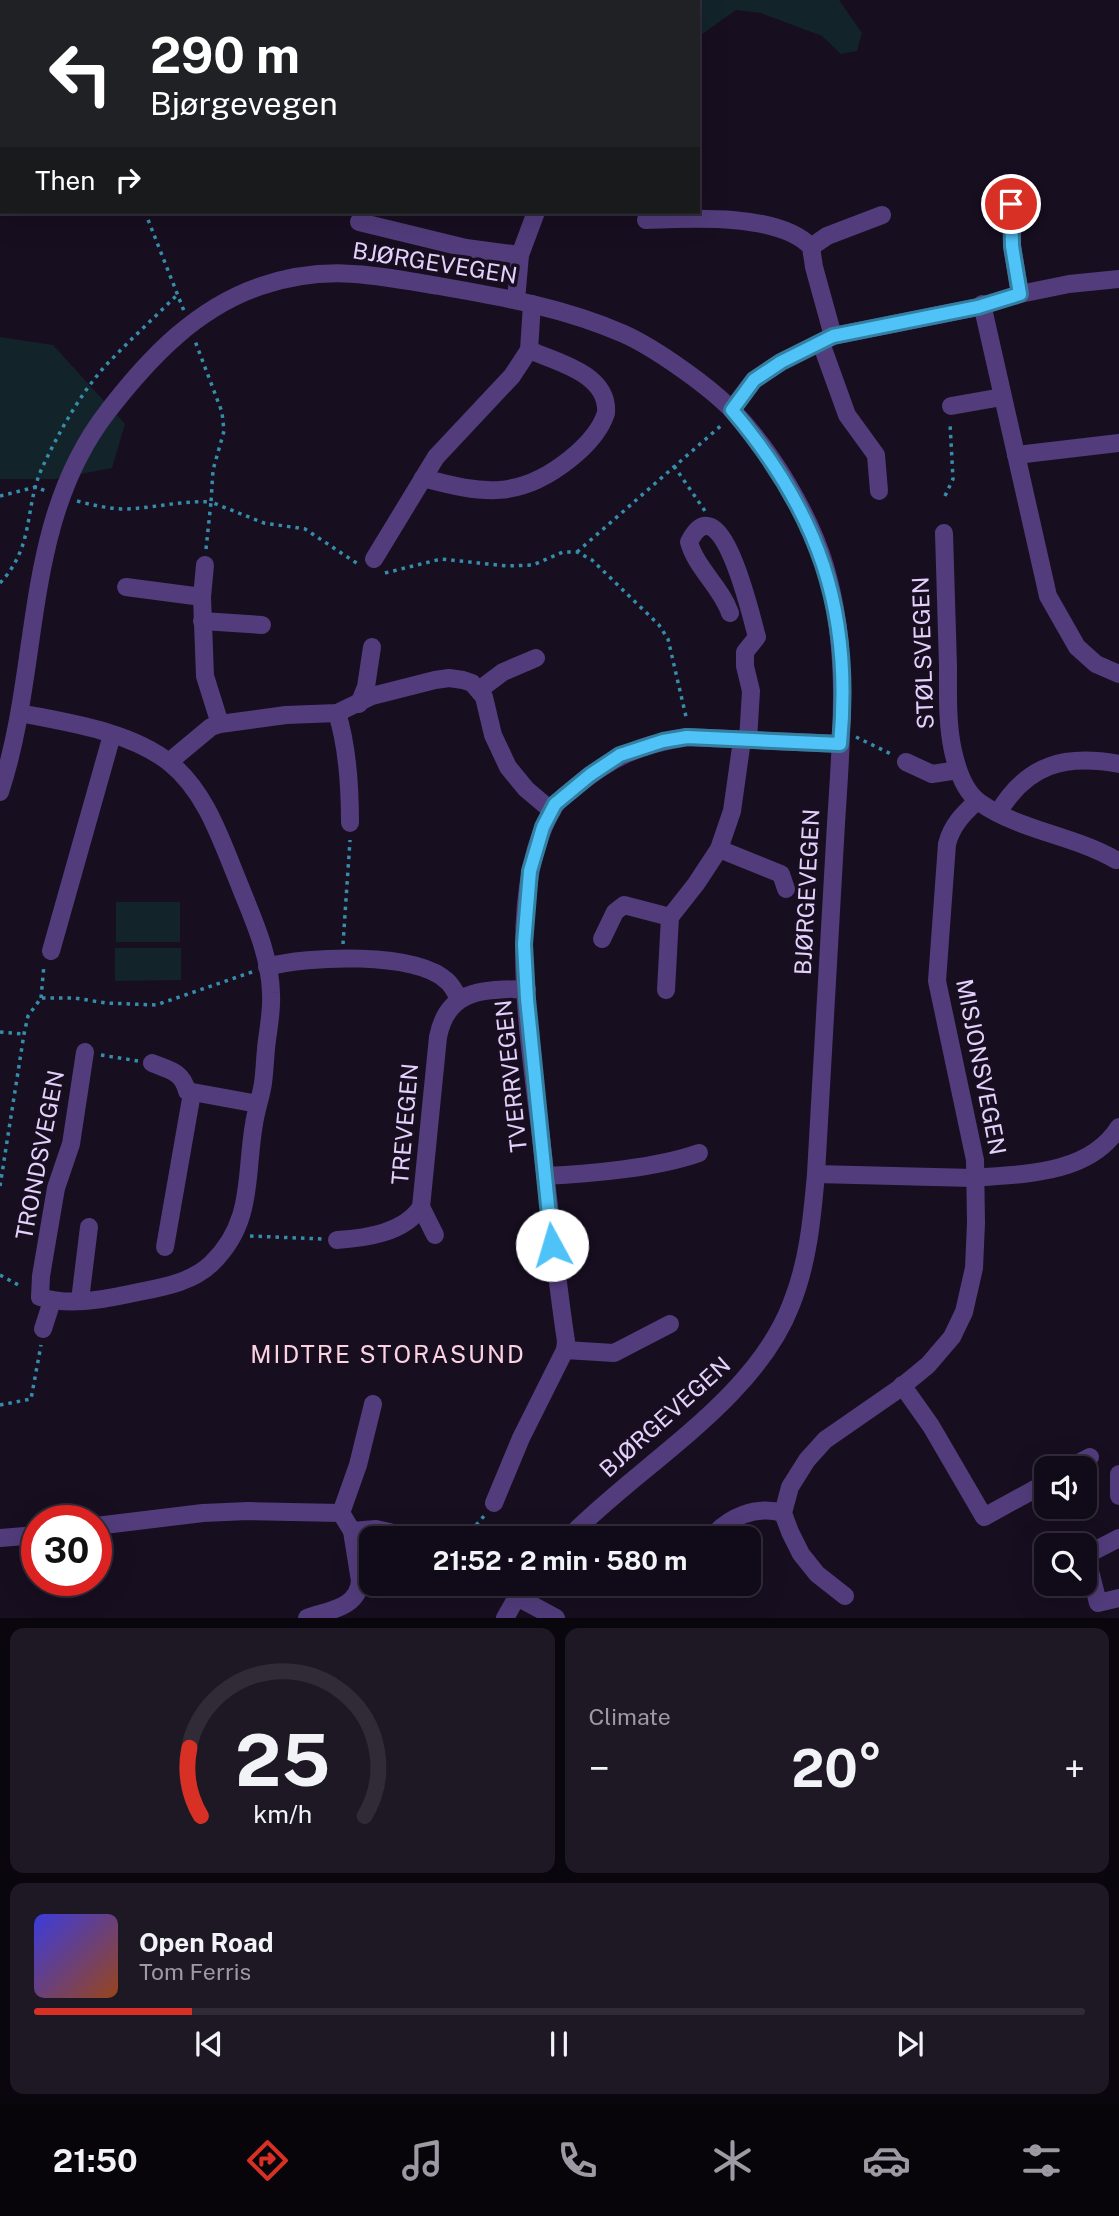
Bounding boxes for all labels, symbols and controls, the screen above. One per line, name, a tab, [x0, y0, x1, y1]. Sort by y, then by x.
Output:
text: 290 m	[150, 26, 300, 84]
icon: left	[35, 28, 126, 119]
text: Bjørgevegen	[150, 85, 338, 122]
icon: right	[109, 161, 147, 199]
text: Then	[35, 165, 95, 196]
pin	[981, 174, 1041, 234]
icon: arrive	[992, 185, 1030, 223]
street label: BJØRGEVEGEN	[351, 236, 519, 289]
street label: STØLSVEGEN	[906, 576, 939, 730]
street label: BJØRGEVEGEN	[789, 808, 824, 976]
street label: MISJONSVEGEN	[951, 977, 1012, 1157]
street label: TVERRVEGEN	[489, 998, 532, 1154]
street label: TREVEGEN	[386, 1062, 423, 1186]
street label: TRONDSVEGEN	[10, 1068, 69, 1242]
position arrow	[515, 1208, 589, 1282]
district label: MIDTRE STORASUND	[250, 1340, 526, 1368]
street label: BJØRGEVEGEN	[594, 1351, 736, 1482]
map controls	[1034, 1456, 1097, 1596]
button: sound	[1034, 1456, 1097, 1519]
speed limit sign: 30	[21, 1505, 112, 1596]
button: search	[1034, 1533, 1097, 1596]
text: 21:52 · 2 min · 580 m	[433, 1545, 687, 1576]
text: Climate	[589, 1703, 671, 1730]
text: 25	[235, 1718, 330, 1803]
text: 20°	[791, 1738, 882, 1799]
text: −	[589, 1746, 610, 1791]
text: +	[1064, 1746, 1085, 1791]
text: km/h	[253, 1799, 312, 1829]
text: Open Road	[139, 1927, 274, 1958]
text: Tom Ferris	[139, 1958, 251, 1985]
icon: previous	[190, 2025, 228, 2063]
icon: pause	[540, 2025, 578, 2063]
icon: next	[891, 2025, 929, 2063]
icon: directions	[243, 2136, 292, 2185]
icon: music	[398, 2136, 447, 2185]
icon: phone	[553, 2136, 602, 2185]
icon: climate	[708, 2136, 757, 2185]
icon: car	[862, 2136, 911, 2185]
icon: filters	[1017, 2136, 1066, 2185]
text: 21:50	[53, 2142, 138, 2179]

